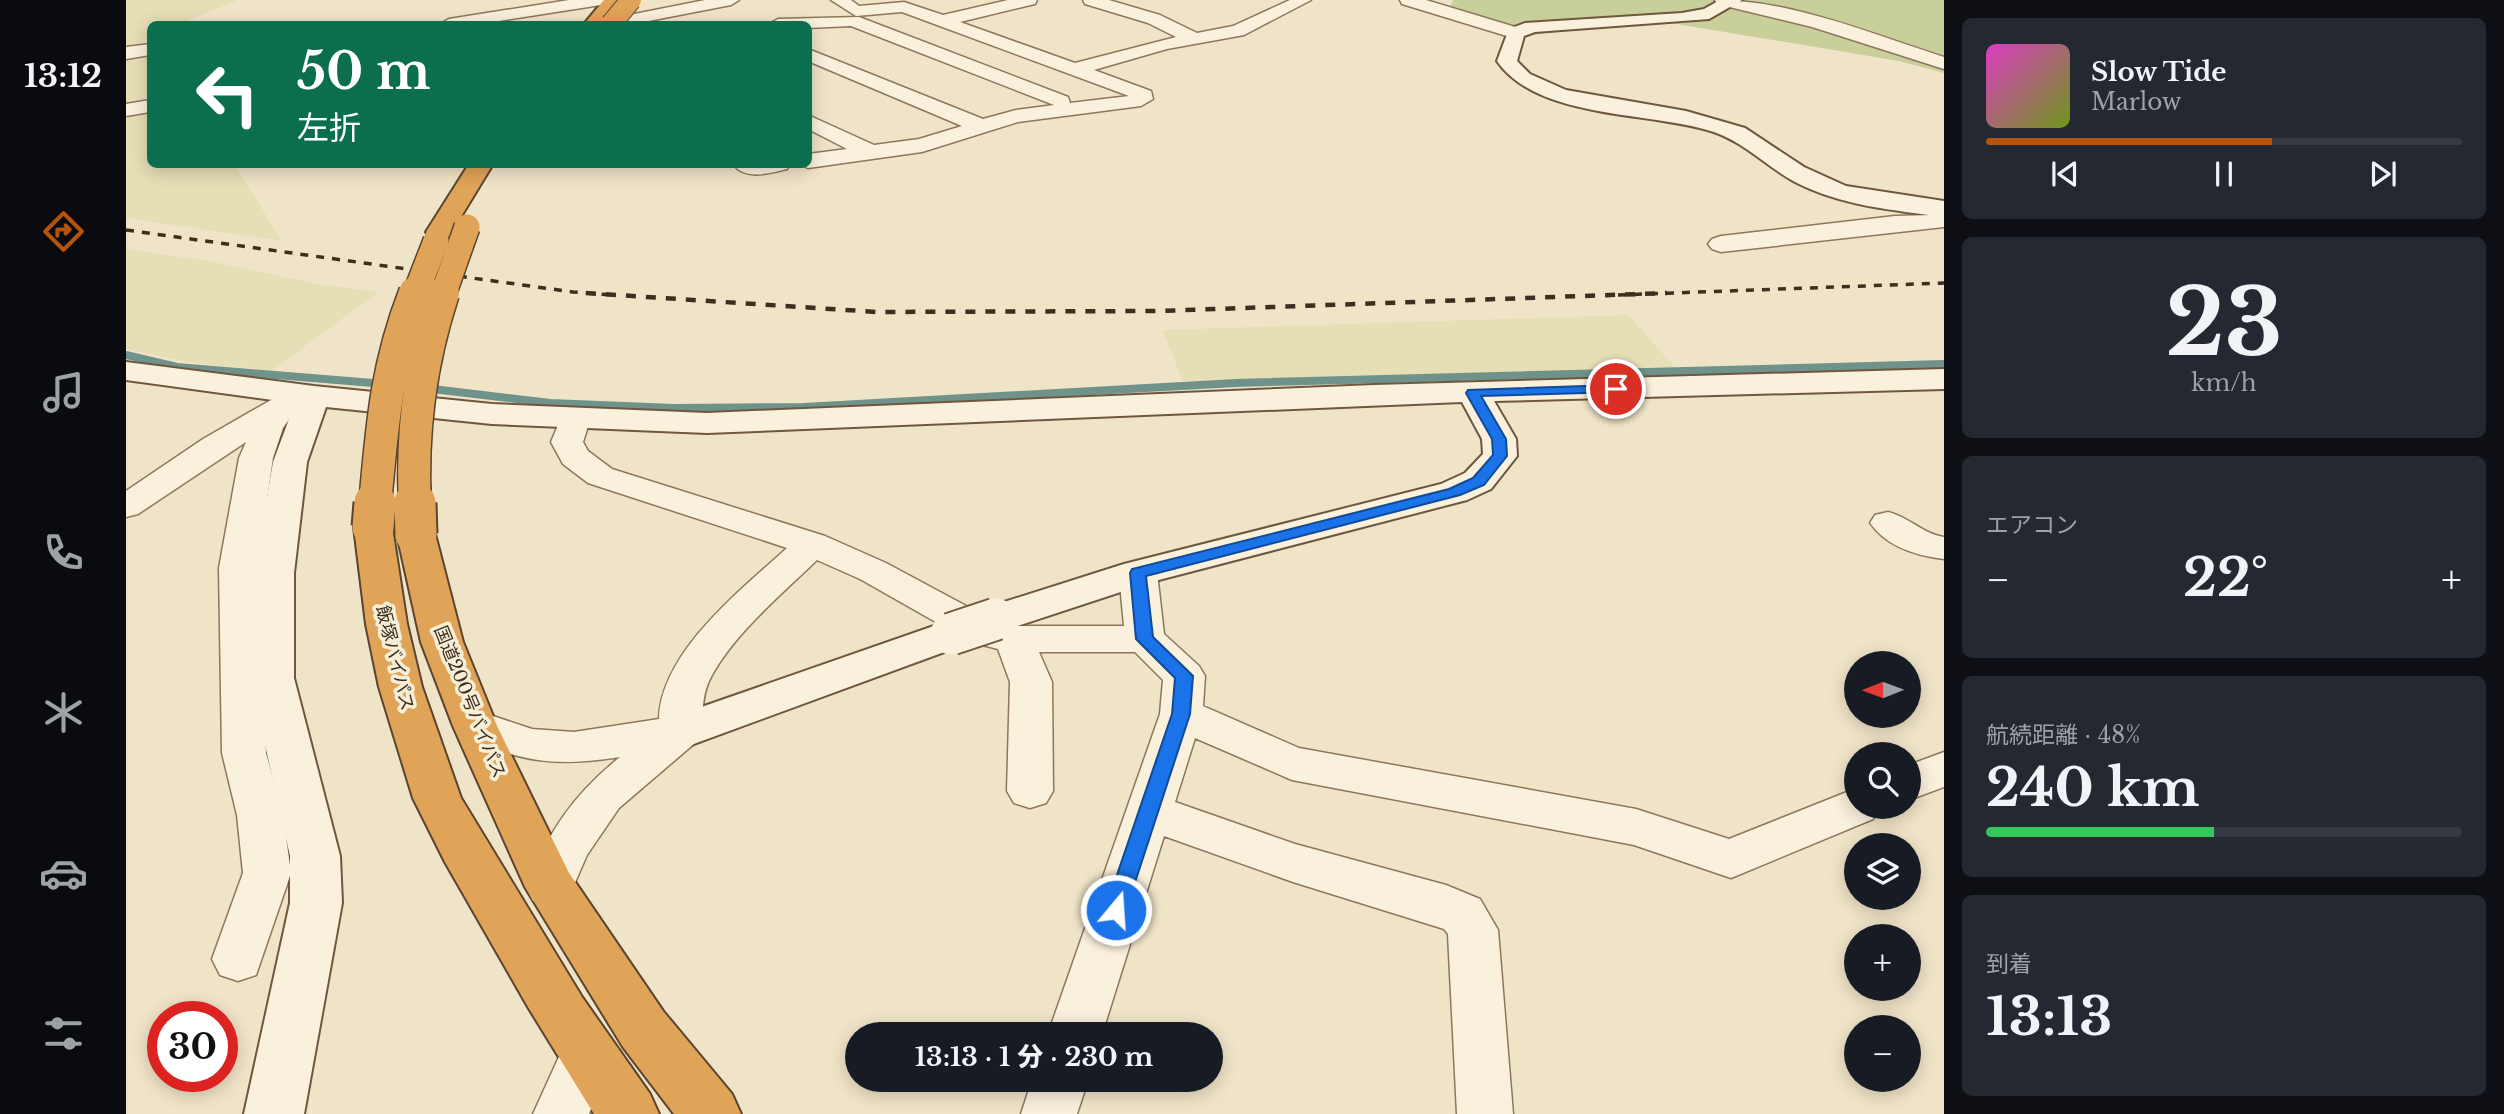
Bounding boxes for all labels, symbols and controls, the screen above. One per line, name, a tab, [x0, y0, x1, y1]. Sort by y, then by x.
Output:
text: 50 m	[297, 41, 430, 102]
icon: left	[182, 49, 273, 140]
text: 13:12	[24, 56, 102, 96]
text: Slow Tide	[2091, 56, 2227, 88]
text: Marlow	[2091, 88, 2181, 116]
text: 左折	[297, 108, 361, 148]
icon: previous	[2046, 155, 2084, 193]
icon: pause	[2205, 155, 2243, 193]
icon: next	[2364, 155, 2402, 193]
icon: directions	[39, 207, 88, 256]
text: 23	[2165, 267, 2283, 380]
pin	[1586, 359, 1646, 419]
icon: music	[39, 368, 88, 417]
text: km/h	[2191, 369, 2257, 397]
icon: arrive	[1597, 370, 1635, 408]
text: エアコン	[1986, 511, 2078, 539]
icon: phone	[39, 528, 88, 577]
text: 22°	[2183, 546, 2268, 610]
text: −	[1986, 556, 2010, 603]
text: +	[2441, 556, 2462, 603]
street label: 飯塚バイパス	[371, 603, 419, 713]
street label: 国道200号バイパス	[429, 623, 511, 781]
north arrow	[1844, 651, 1922, 728]
map controls	[1844, 651, 1921, 1092]
icon: climate	[39, 688, 88, 737]
text: 航続距離 · 48%	[1986, 721, 2141, 749]
button: search	[1844, 742, 1921, 819]
text: 240 km	[1986, 756, 2200, 820]
button: layers	[1844, 833, 1921, 910]
icon: car	[39, 849, 88, 898]
position arrow	[1079, 873, 1153, 947]
button: +	[1844, 924, 1921, 1001]
text: 到着	[1986, 950, 2032, 978]
text: 13:13	[1986, 985, 2112, 1049]
speed limit sign: 30	[147, 1001, 238, 1092]
icon: filters	[39, 1009, 88, 1058]
button: −	[1844, 1015, 1921, 1092]
text: 13:13 · 1 分 · 230 m	[915, 1041, 1153, 1073]

